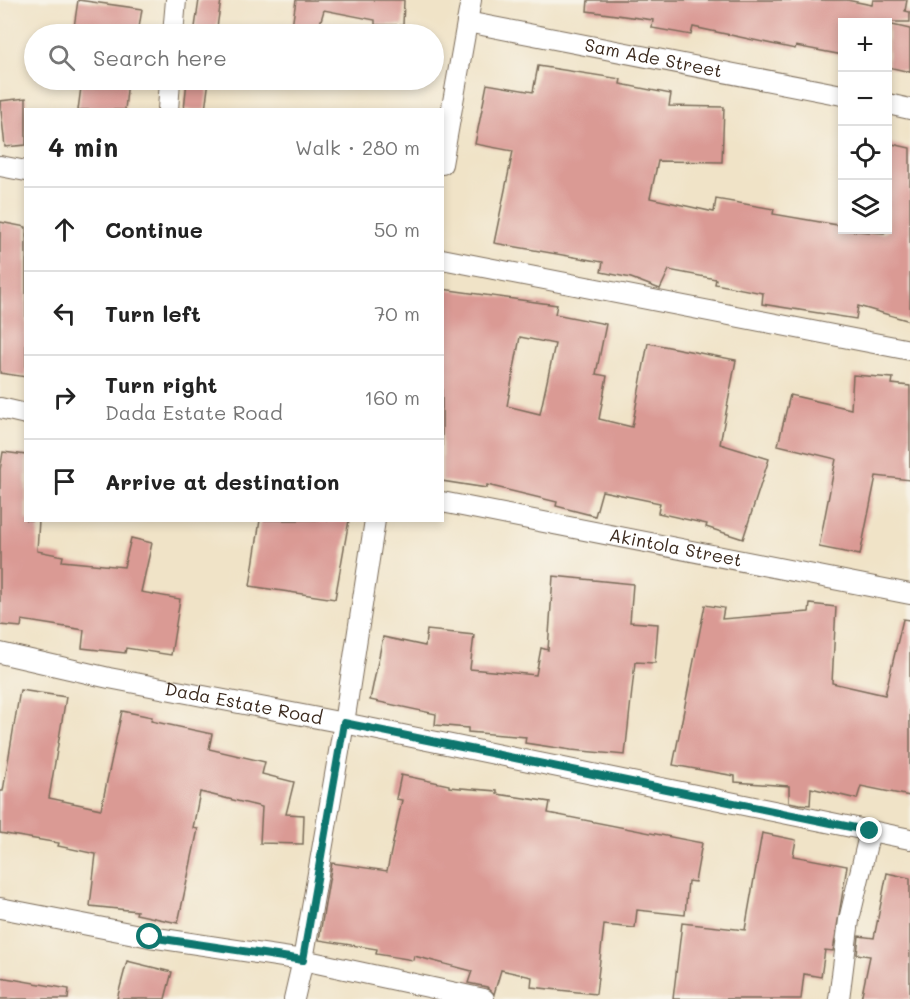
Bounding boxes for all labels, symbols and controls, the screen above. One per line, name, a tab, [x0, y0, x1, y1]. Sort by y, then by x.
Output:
map controls	[838, 18, 892, 234]
button: +	[838, 18, 892, 72]
search box	[24, 24, 444, 90]
street label: Sam Ade Street	[583, 32, 725, 82]
icon: search	[45, 41, 78, 74]
text: Search here	[93, 43, 227, 72]
button: −	[838, 72, 892, 126]
button: locate	[838, 126, 892, 180]
text: 4 min	[48, 130, 118, 164]
text: Walk · 280 m	[295, 134, 420, 160]
button: layers	[838, 180, 892, 234]
icon: ahead	[48, 213, 81, 246]
text: Continue	[105, 215, 203, 244]
text: 50 m	[374, 216, 420, 242]
icon: left	[48, 297, 81, 330]
text: Turn left	[105, 299, 201, 328]
text: 70 m	[374, 300, 420, 326]
text: Turn right	[105, 370, 217, 399]
icon: right	[48, 381, 81, 414]
text: 160 m	[364, 384, 420, 410]
text: Dada Estate Road	[105, 399, 283, 425]
icon: arrive	[48, 465, 81, 498]
text: Arrive at destination	[105, 467, 340, 496]
street label: Akintola Street	[607, 522, 744, 572]
street label: Dada Estate Road	[163, 676, 325, 730]
route end	[856, 817, 882, 843]
route start	[136, 923, 162, 949]

